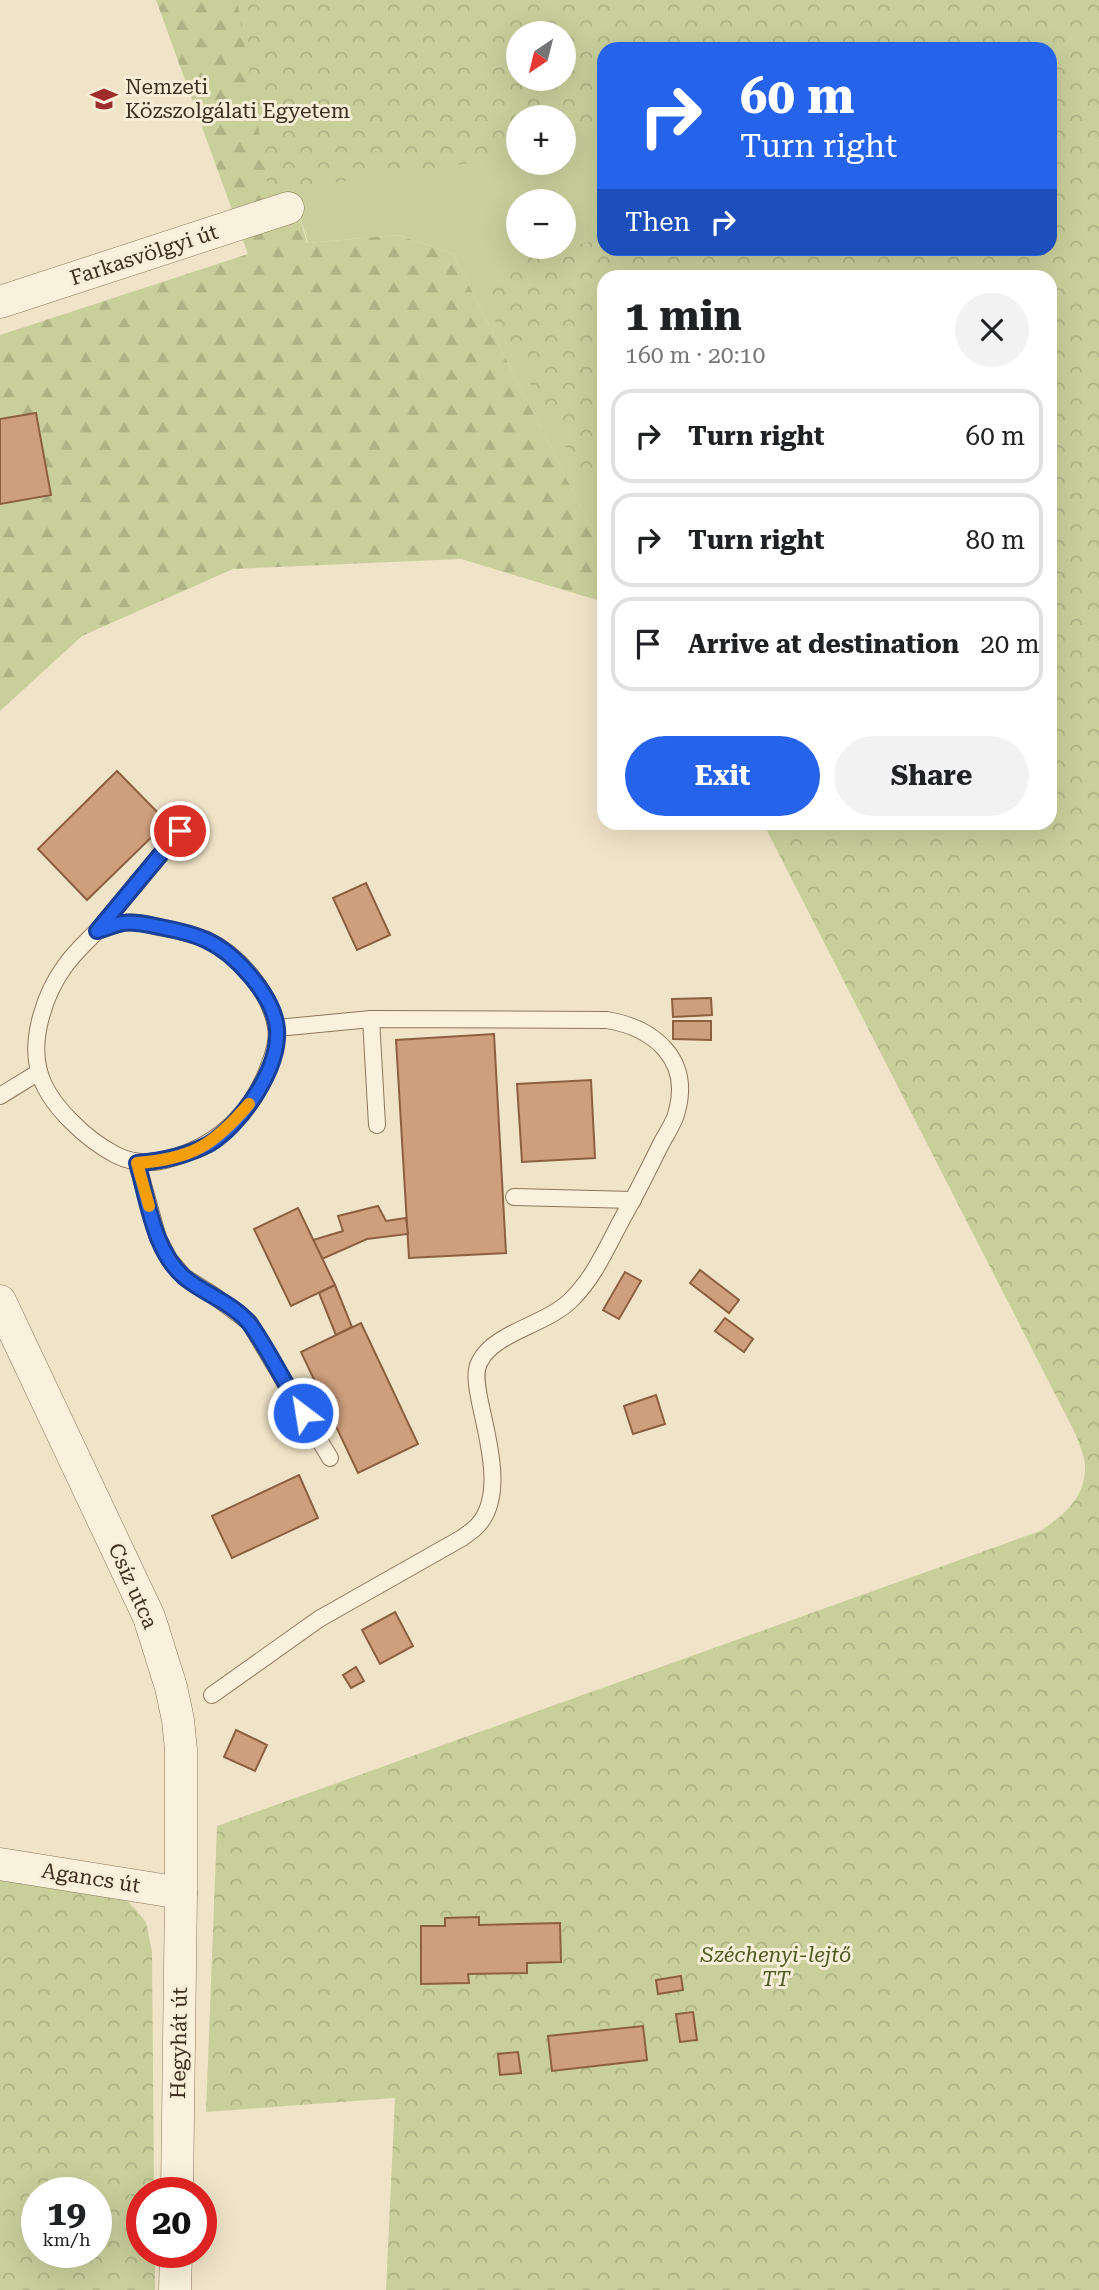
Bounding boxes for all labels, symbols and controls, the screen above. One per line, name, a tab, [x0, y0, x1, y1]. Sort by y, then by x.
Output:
north arrow	[506, 21, 576, 91]
map controls	[506, 21, 576, 259]
text: 60 m	[740, 68, 855, 125]
icon: right	[625, 70, 716, 161]
place label: Nemzeti Közszolgálati Egyetem	[125, 75, 350, 123]
school or university icon: Nemzeti Közszolgálati Egyetem	[89, 84, 119, 114]
button: +	[506, 105, 576, 175]
text: Turn right	[740, 127, 897, 165]
button: −	[506, 189, 576, 259]
icon: right	[704, 203, 742, 241]
text: Then	[625, 207, 690, 237]
street label: Farkasvölgyi út	[67, 220, 221, 290]
text: 1 min	[625, 291, 742, 340]
button: close	[955, 293, 1029, 367]
text: 160 m · 20:10	[625, 342, 765, 369]
icon: right	[629, 417, 667, 455]
text: Turn right	[688, 421, 824, 451]
text: 60 m	[966, 421, 1025, 451]
icon: right	[629, 521, 667, 559]
text: Turn right	[688, 525, 824, 555]
text: 80 m	[966, 525, 1025, 555]
icon: arrive	[629, 625, 667, 663]
text: Arrive at destination	[688, 629, 959, 659]
text: 20 m	[980, 629, 1040, 659]
button: Exit	[625, 736, 820, 816]
button: Share	[834, 736, 1029, 816]
pin	[150, 801, 210, 861]
icon: arrive	[161, 812, 199, 850]
position arrow	[266, 1376, 340, 1450]
street label: Csíz utca	[104, 1540, 163, 1633]
street label: Agancs út	[40, 1858, 142, 1898]
park label: Széchenyi-lejtő TT	[700, 1943, 851, 1991]
street label: Hegyhát út	[166, 1987, 192, 2099]
speed limit sign: 20	[126, 2177, 217, 2268]
text: 19	[47, 2193, 86, 2234]
text: km/h	[42, 2229, 91, 2250]

